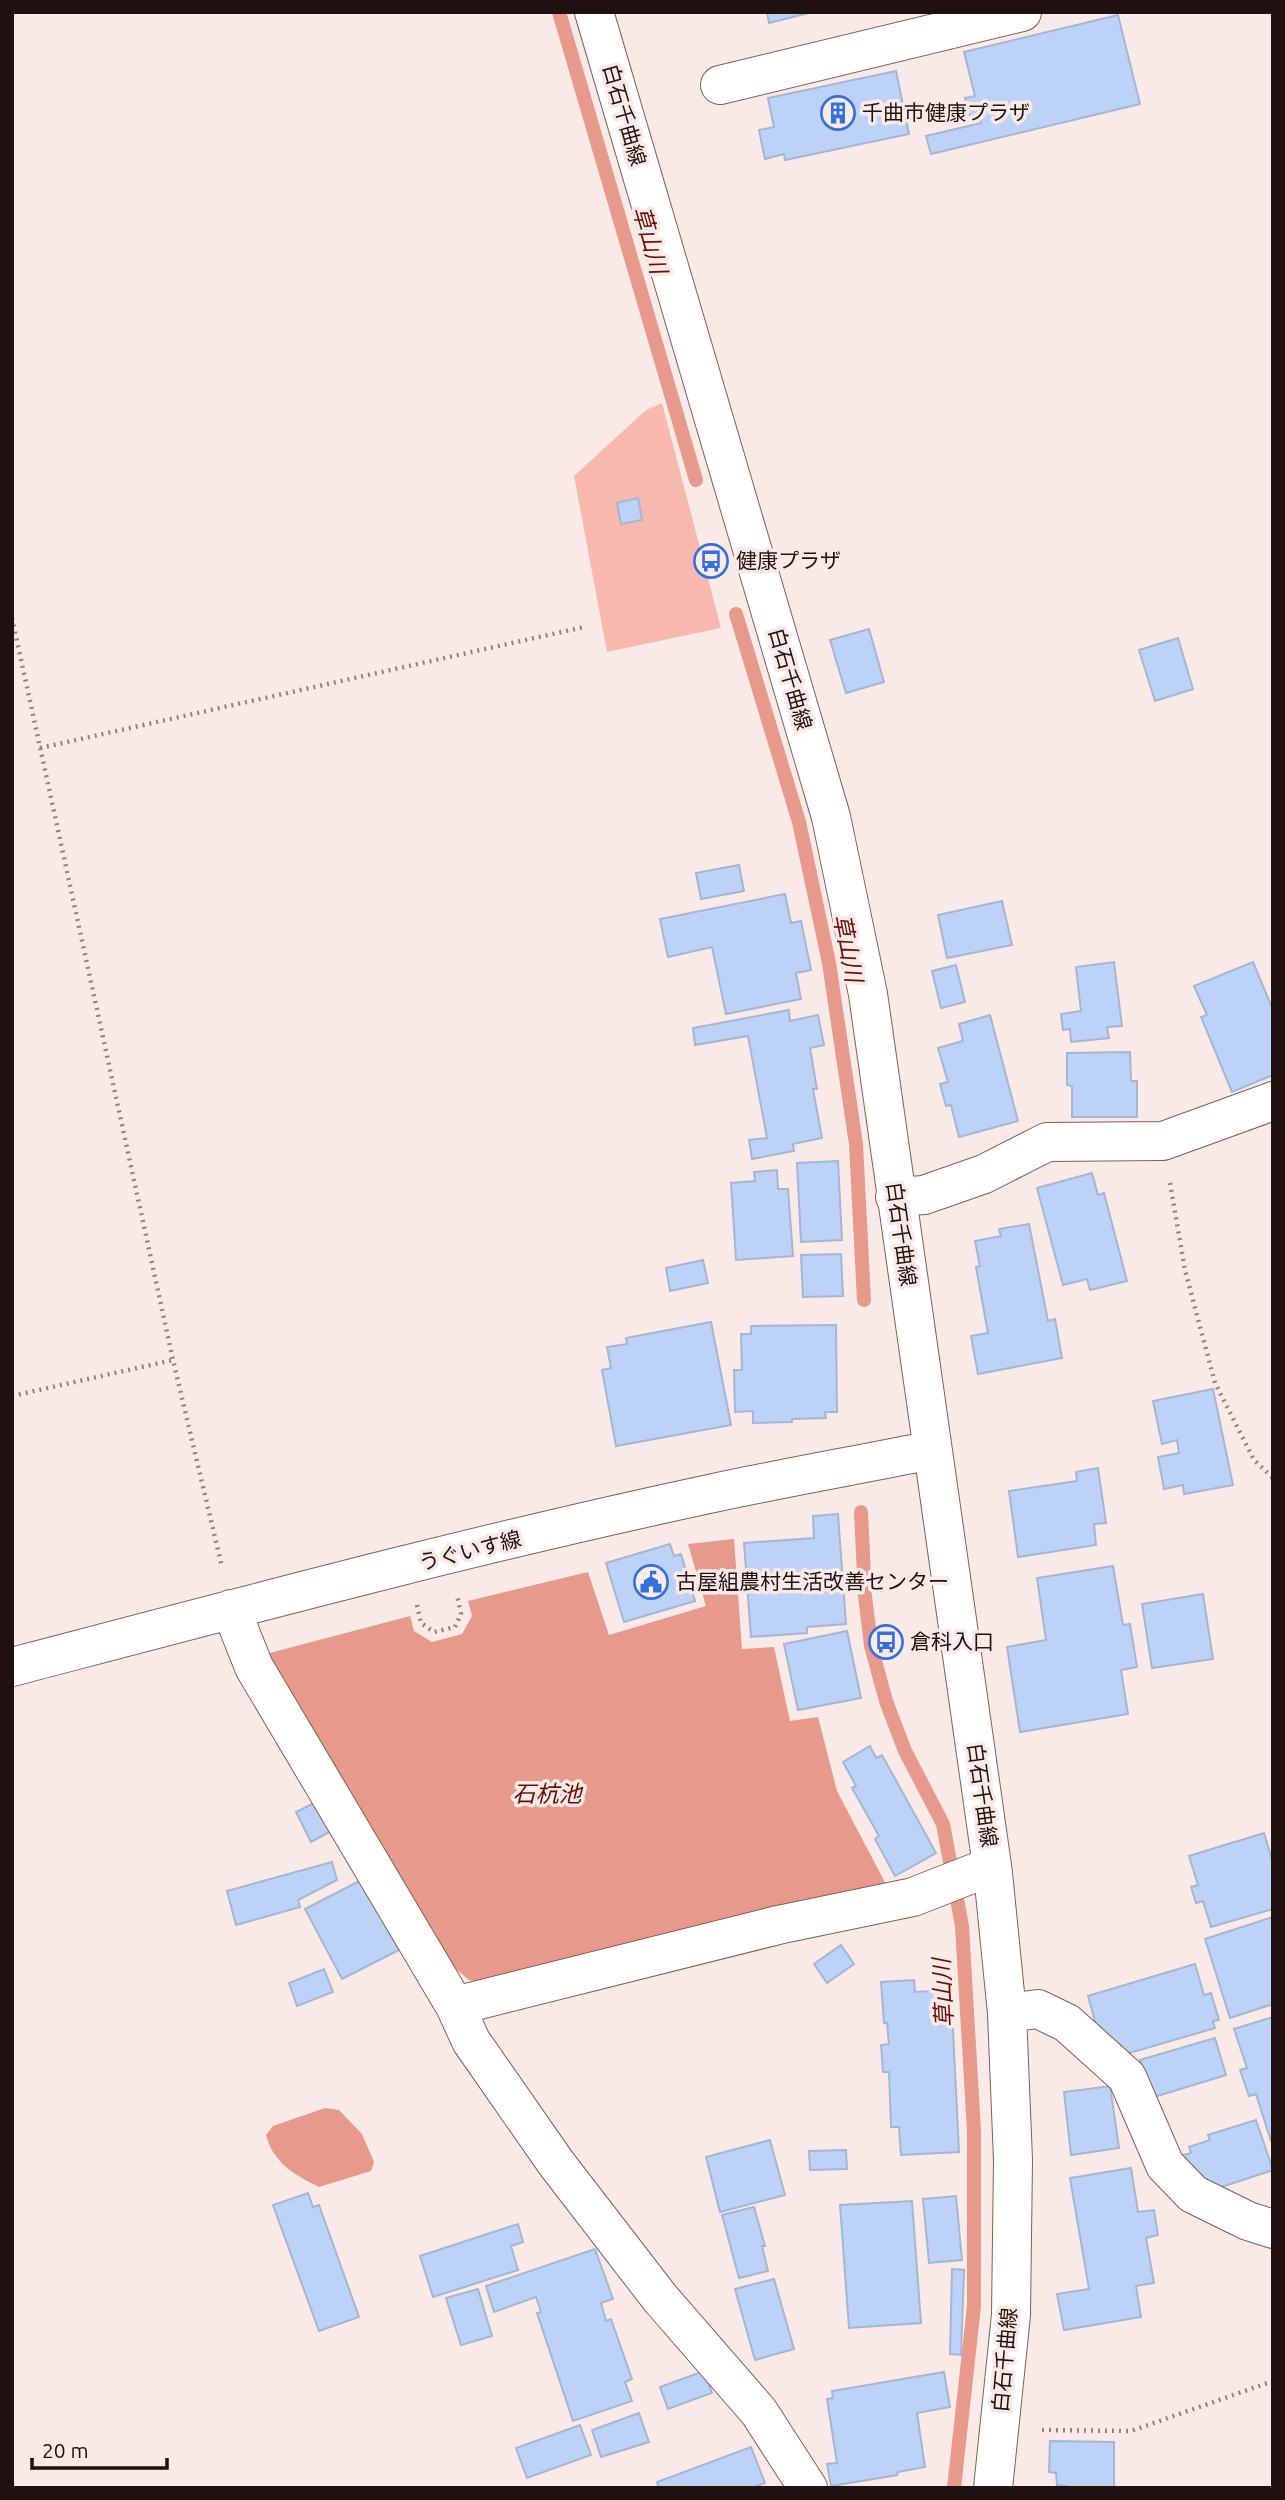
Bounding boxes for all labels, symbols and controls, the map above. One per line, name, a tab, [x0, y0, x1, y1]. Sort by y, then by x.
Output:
street label: 白石千曲線	[599, 61, 651, 168]
building icon: 千曲市健康プラザ	[819, 94, 857, 132]
place label: 千曲市健康プラザ	[862, 100, 1030, 124]
water label: 草山川	[629, 203, 673, 279]
bus stop icon: 健康プラザ	[692, 542, 730, 580]
place label: 健康プラザ	[736, 548, 841, 572]
street label: 白石千曲線	[765, 625, 817, 732]
water label: 草山川	[830, 912, 868, 987]
street label: 白石千曲線	[883, 1180, 921, 1288]
street label: うぐいす線	[416, 1526, 524, 1574]
public building icon: 古屋組農村生活改善センター	[632, 1563, 670, 1601]
place label: 古屋組農村生活改善センター	[676, 1569, 949, 1593]
bus stop icon: 倉科入口	[867, 1623, 905, 1661]
place label: 倉科入口	[910, 1629, 994, 1653]
street label: 白石千曲線	[964, 1741, 1002, 1849]
water label: 石杭池	[513, 1781, 584, 1806]
water label: 草山川	[928, 1955, 957, 2028]
street label: 白石千曲線	[987, 2307, 1021, 2413]
scale bar	[32, 2426, 166, 2470]
text: 20 m	[42, 2438, 89, 2462]

